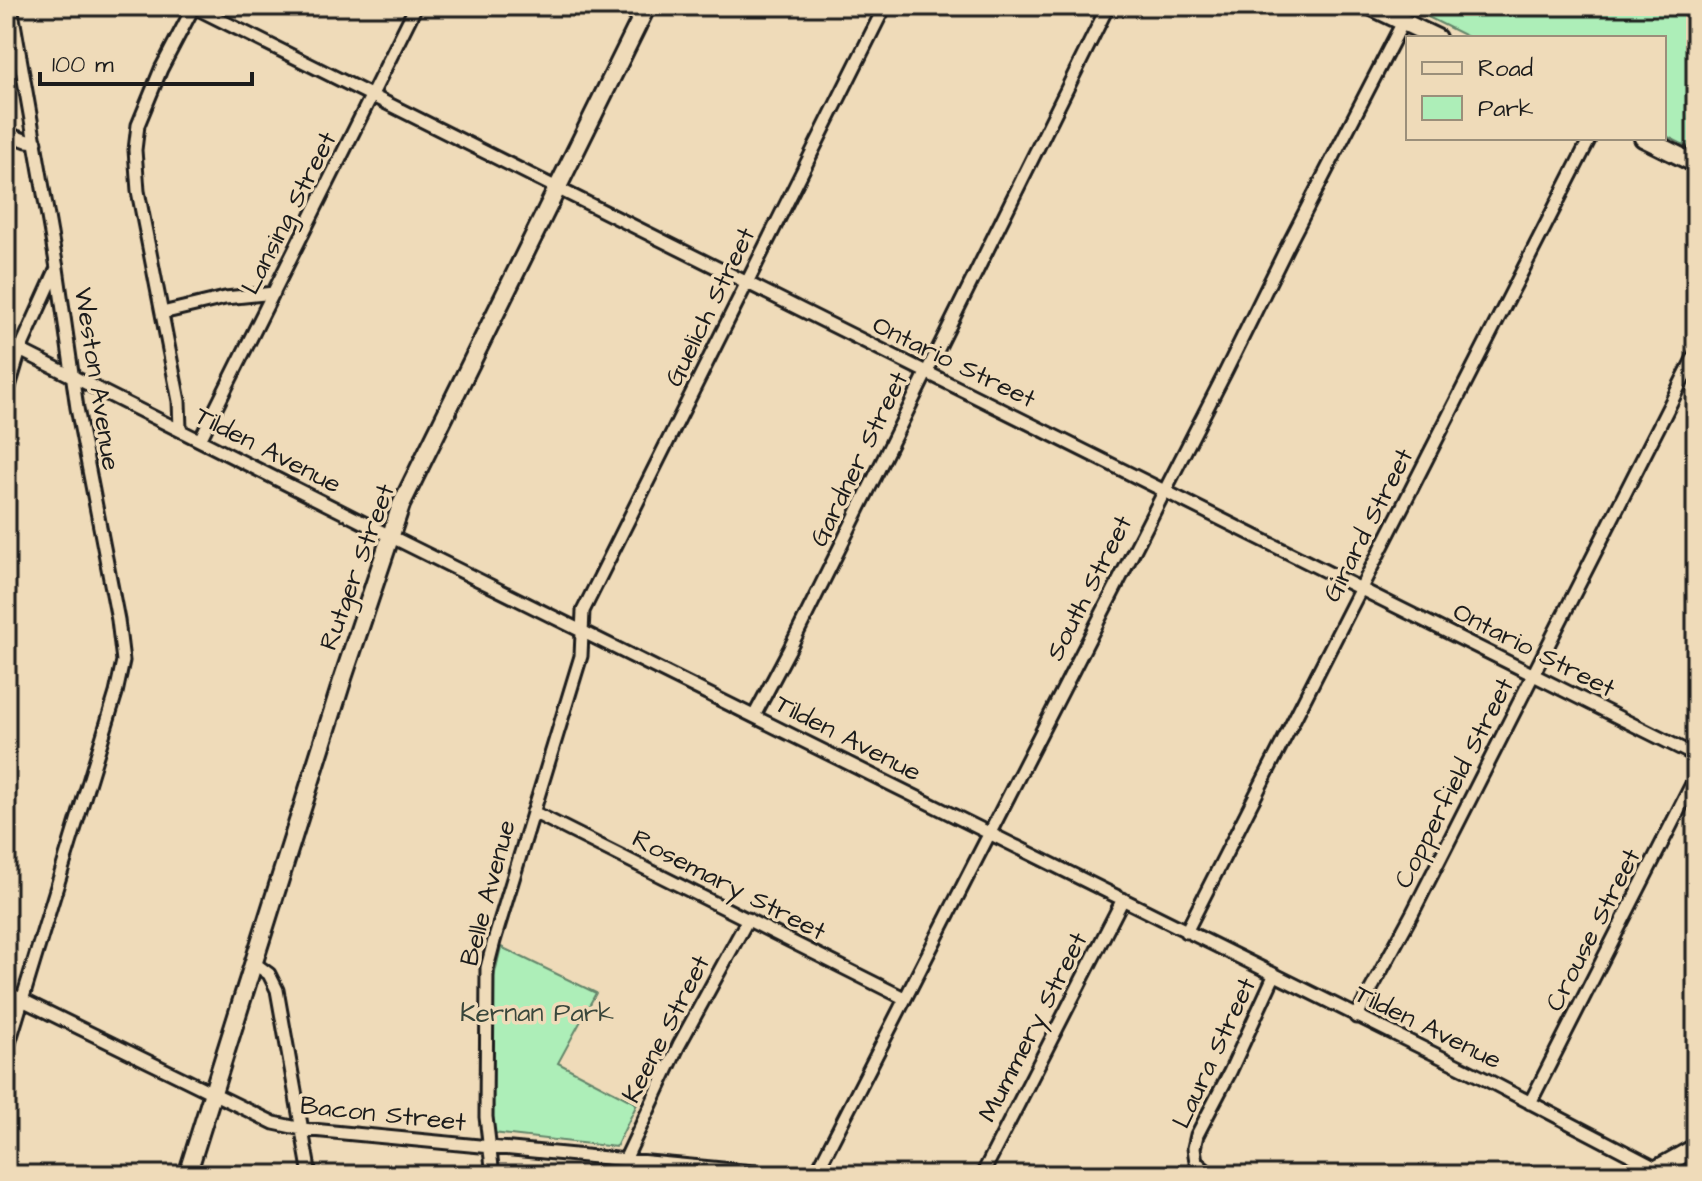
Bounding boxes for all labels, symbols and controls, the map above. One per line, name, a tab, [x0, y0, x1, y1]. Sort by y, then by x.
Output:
scale bar	[40, 36, 252, 86]
legend	[1406, 36, 1666, 140]
text: 100 m	[52, 48, 114, 82]
text: Road	[1478, 52, 1533, 86]
text: Park	[1478, 92, 1534, 126]
street label: Lansing Street	[232, 125, 348, 301]
street label: Guelich Street	[656, 221, 764, 393]
street label: Weston Avenue	[65, 285, 129, 473]
street label: Ontario Street	[866, 307, 1042, 417]
street label: Gardner Street	[801, 365, 917, 553]
street label: Tilden Avenue	[189, 398, 347, 502]
street label: Girard Street	[1314, 442, 1422, 608]
street label: Rutger Street	[310, 478, 406, 656]
street label: South Street	[1037, 509, 1141, 667]
street label: Ontario Street	[1447, 594, 1622, 707]
street label: Copperfield Street	[1385, 671, 1523, 894]
street label: Tilden Avenue	[769, 686, 927, 790]
street label: Belle Avenue	[451, 816, 525, 970]
street label: Rosemary Street	[625, 821, 832, 951]
street label: Crouse Street	[1536, 842, 1650, 1018]
street label: Mummery Street	[970, 926, 1098, 1129]
street label: Keene Street	[613, 948, 719, 1109]
street label: Laura Street	[1163, 971, 1265, 1134]
street label: Tilden Avenue	[1348, 976, 1508, 1078]
park label: Kernan Park	[460, 995, 614, 1031]
street label: Bacon Street	[298, 1087, 468, 1141]

